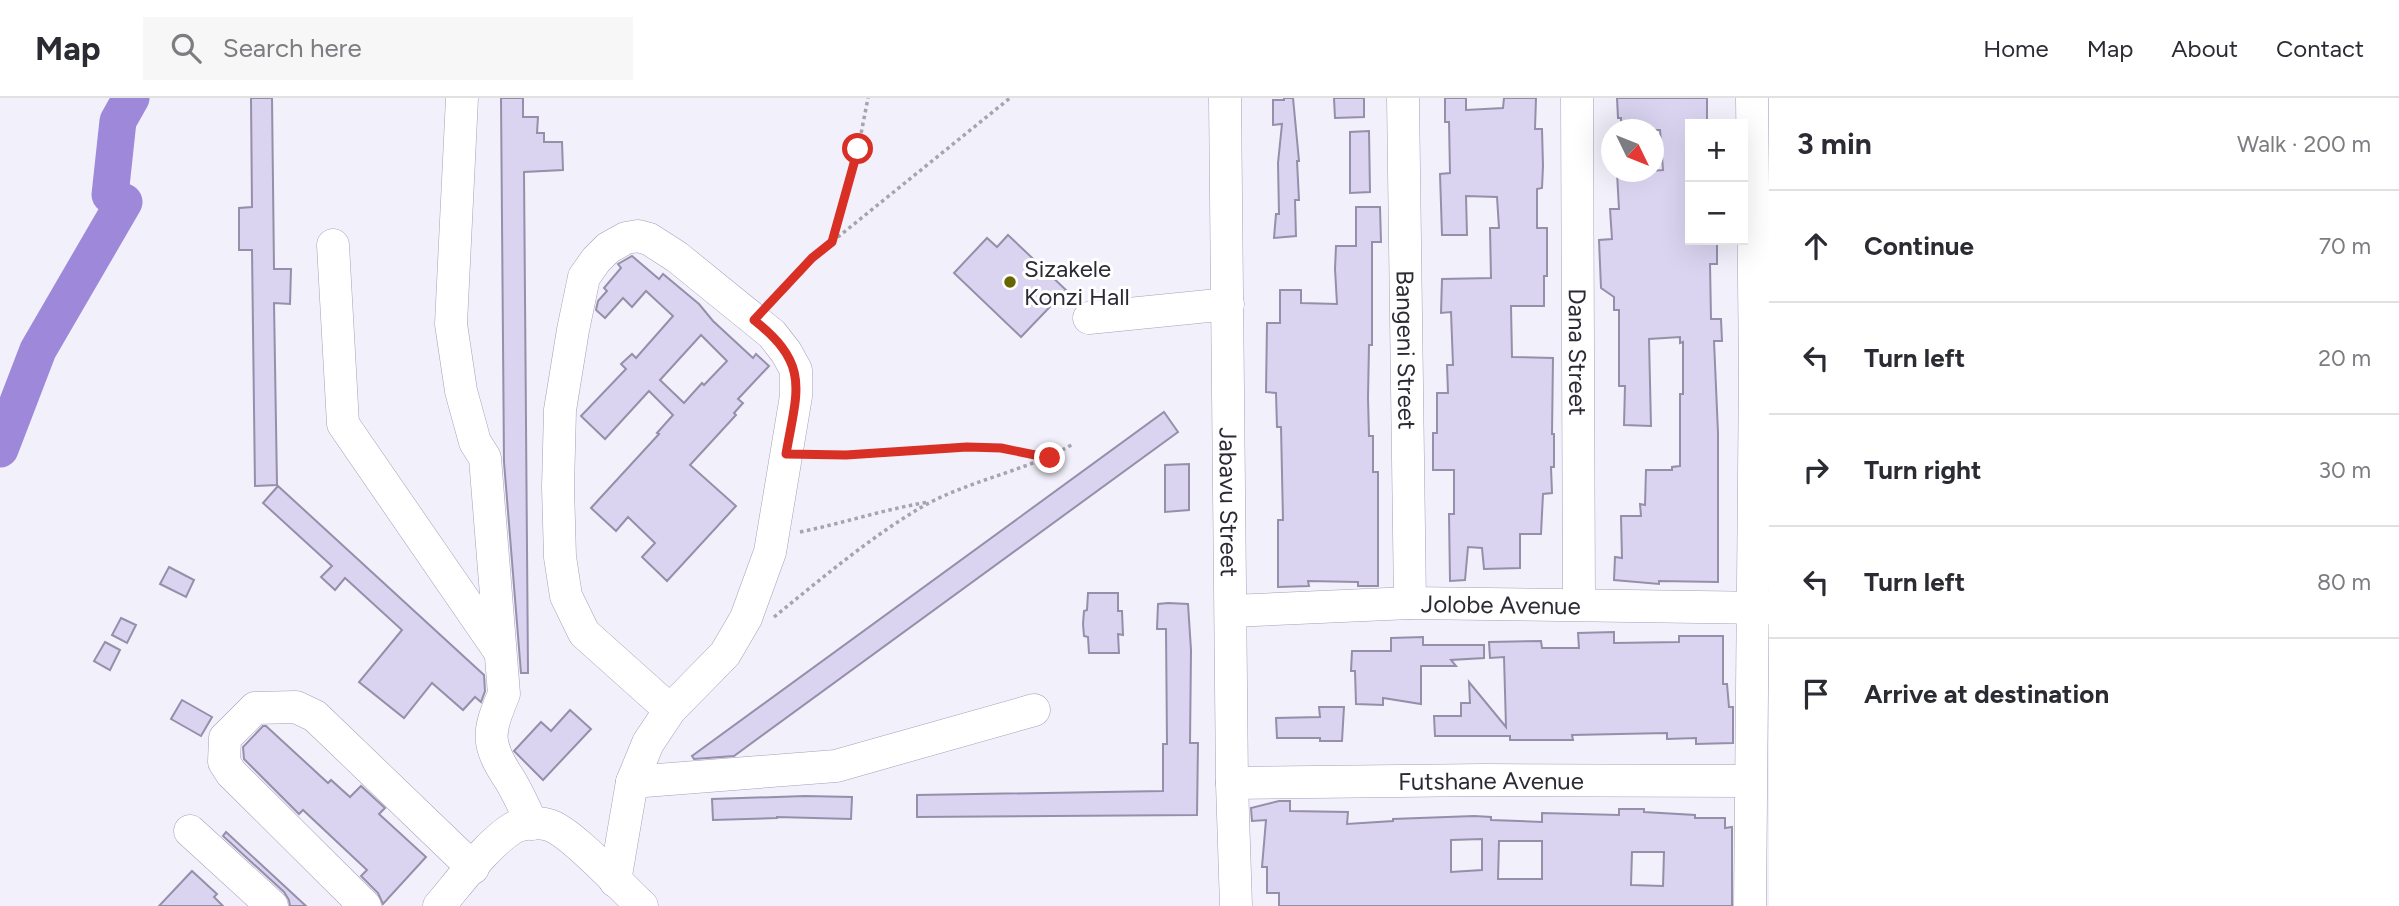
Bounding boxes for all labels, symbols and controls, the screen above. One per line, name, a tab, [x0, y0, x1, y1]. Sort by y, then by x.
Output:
search box	[143, 17, 633, 80]
text: Map	[35, 29, 101, 68]
icon: search	[167, 29, 205, 67]
text: Search here	[223, 32, 362, 64]
text: Home	[1983, 34, 2049, 63]
text: Map	[2087, 34, 2133, 63]
text: About	[2171, 34, 2238, 63]
text: Contact	[2276, 34, 2364, 63]
north arrow	[1601, 119, 1664, 182]
map controls	[1685, 119, 1748, 245]
button: +	[1685, 119, 1748, 182]
text: 3 min	[1797, 125, 1872, 162]
text: Walk · 200 m	[2237, 130, 2371, 158]
route start	[842, 133, 873, 164]
button: −	[1685, 182, 1748, 245]
icon: ahead	[1797, 227, 1835, 265]
text: Continue	[1864, 230, 1974, 262]
text: 70 m	[2319, 232, 2371, 260]
place label: Sizakele Konzi Hall	[1024, 254, 1130, 311]
street label: Bangeni Street	[1391, 270, 1422, 430]
marker: Sizakele Konzi Hall	[1002, 274, 1018, 290]
street label: Dana Street	[1563, 288, 1593, 416]
icon: left	[1797, 339, 1835, 377]
text: Turn left	[1864, 342, 1965, 374]
text: 20 m	[2318, 344, 2371, 372]
street label: Jabavu Street	[1214, 427, 1244, 577]
route end	[1034, 442, 1065, 473]
icon: right	[1797, 451, 1835, 489]
text: Turn right	[1864, 454, 1981, 486]
text: 30 m	[2318, 456, 2371, 484]
icon: left	[1797, 563, 1835, 601]
text: Turn left	[1864, 566, 1965, 598]
text: 80 m	[2317, 568, 2371, 596]
street label: Jolobe Avenue	[1421, 589, 1581, 620]
icon: arrive	[1797, 675, 1835, 713]
text: Arrive at destination	[1864, 678, 2109, 710]
street label: Futshane Avenue	[1398, 765, 1584, 796]

